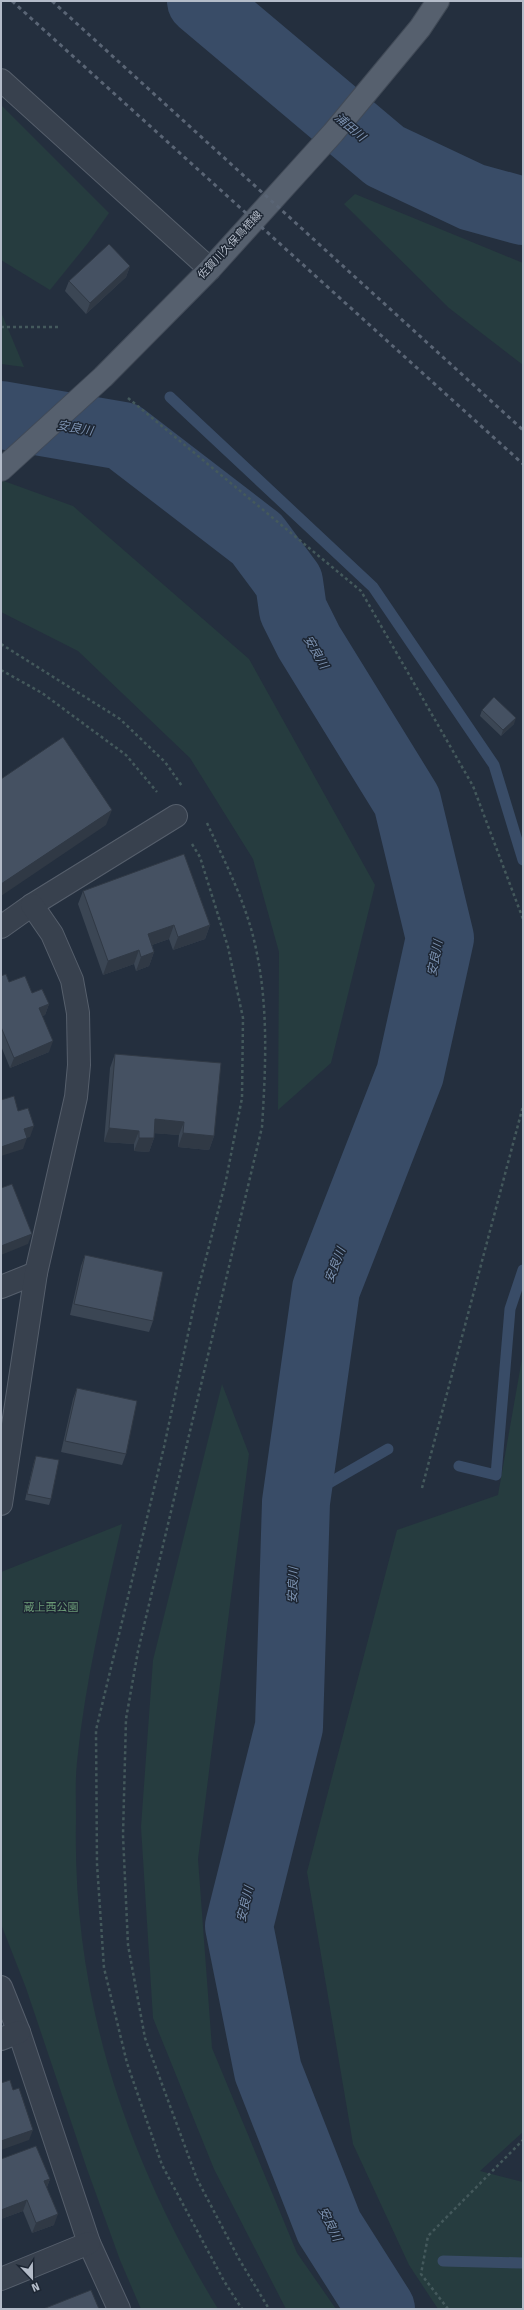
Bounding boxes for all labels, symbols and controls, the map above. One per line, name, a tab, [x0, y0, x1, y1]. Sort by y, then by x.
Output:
water label: 浦田川	[332, 110, 370, 145]
street label: 佐賀川久保鳥栖線	[195, 208, 265, 282]
water label: 安良川	[56, 418, 96, 438]
water label: 安良川	[301, 633, 332, 673]
water label: 安良川	[425, 937, 446, 977]
water label: 安良川	[322, 1244, 349, 1284]
water label: 安良川	[285, 1565, 301, 1603]
park label: 蔵上西公園	[24, 1601, 79, 1614]
water label: 安良川	[234, 1883, 256, 1923]
water label: 安良川	[316, 2205, 345, 2245]
north arrow	[12, 2258, 52, 2298]
text: N	[30, 2279, 41, 2294]

